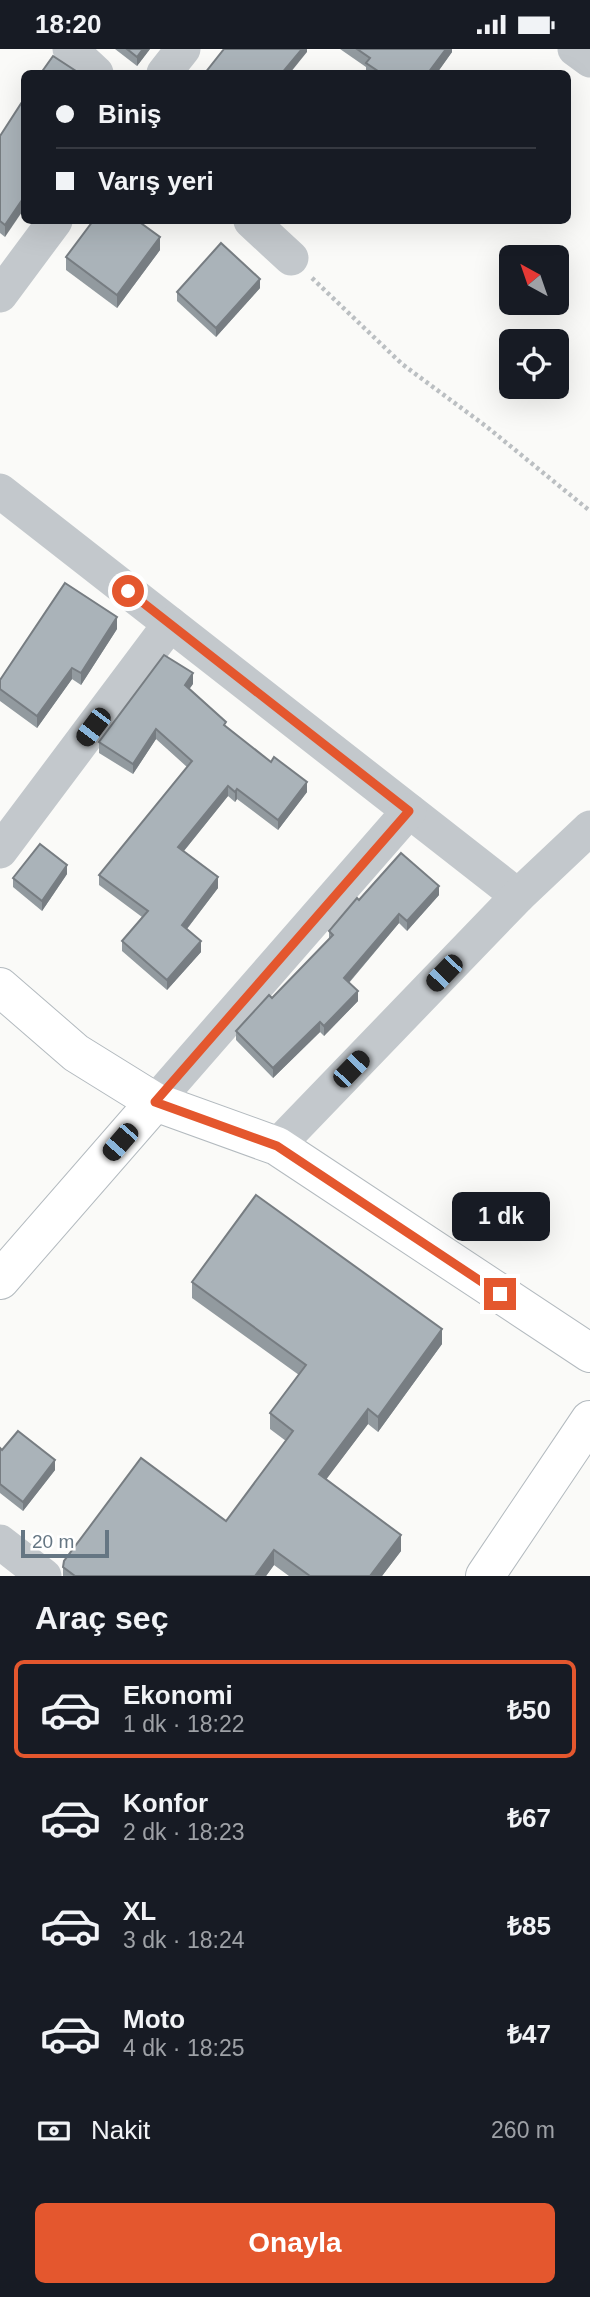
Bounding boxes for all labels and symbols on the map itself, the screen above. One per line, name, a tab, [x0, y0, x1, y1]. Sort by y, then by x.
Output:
north arrow	[499, 245, 569, 315]
route start	[112, 575, 144, 607]
car	[72, 704, 115, 750]
car	[422, 951, 467, 995]
car	[329, 1047, 374, 1091]
car	[99, 1119, 142, 1165]
callout: 1 dk	[451, 1193, 549, 1241]
route end	[484, 1278, 516, 1310]
scale bar	[21, 1527, 108, 1559]

